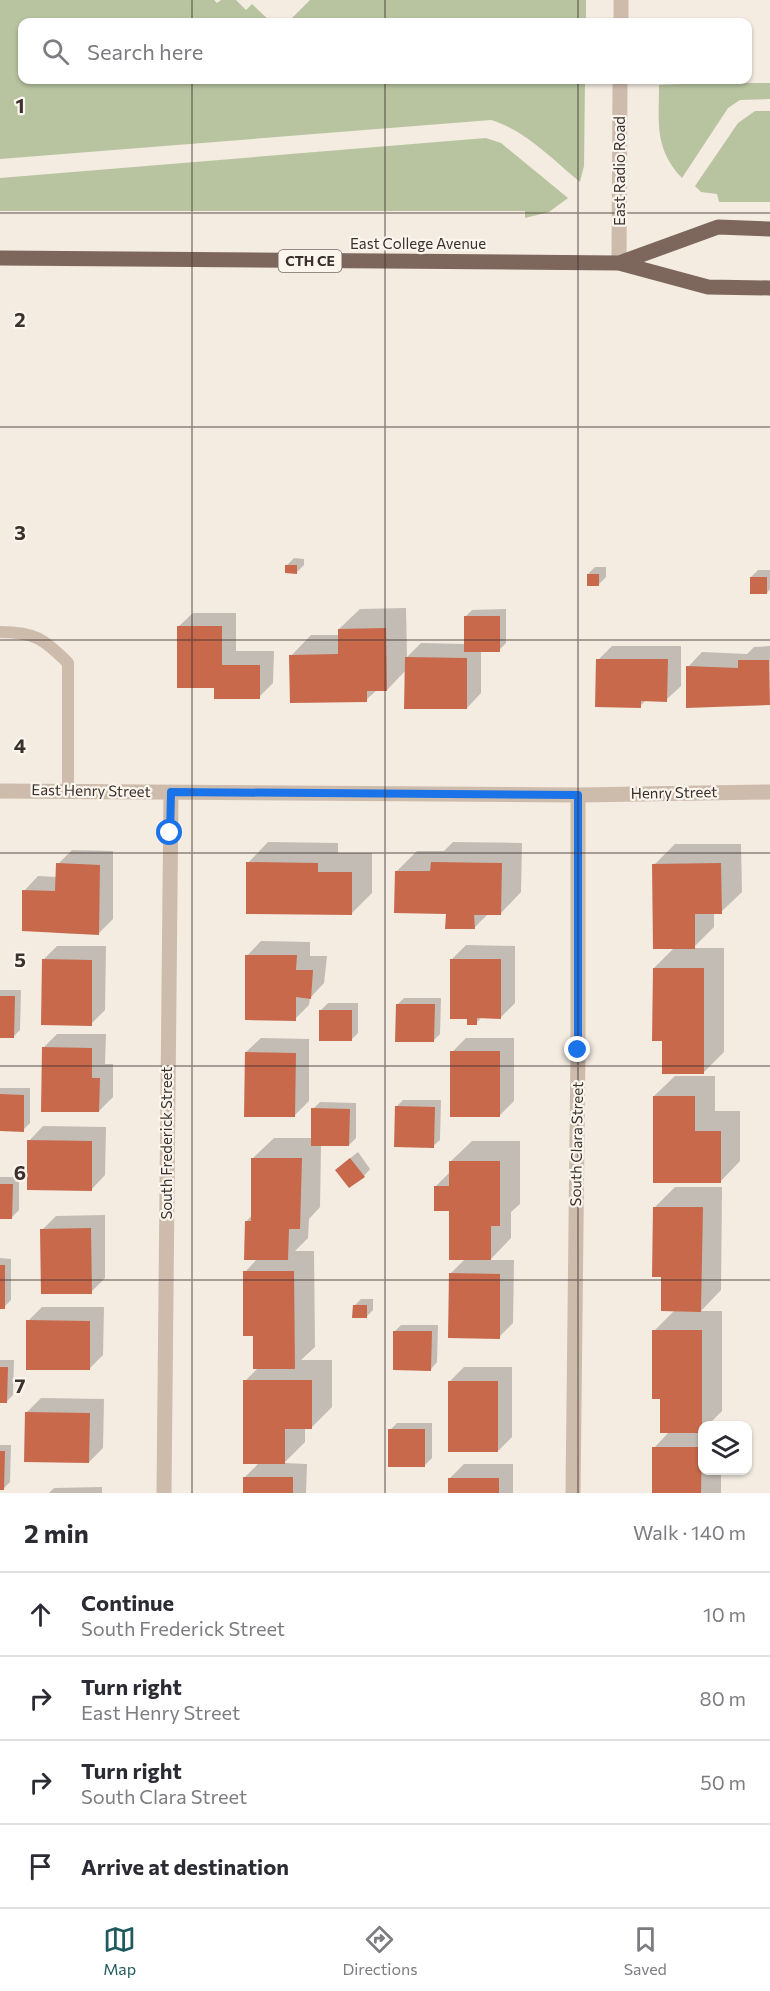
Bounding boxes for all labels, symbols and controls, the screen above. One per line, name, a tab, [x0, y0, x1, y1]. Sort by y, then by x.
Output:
search box	[18, 18, 752, 84]
icon: search	[39, 35, 72, 68]
text: Search here	[87, 38, 203, 65]
text: 1	[15, 93, 25, 117]
street label: East Radio Road	[610, 116, 628, 226]
street label: East College Avenue	[350, 234, 486, 252]
road number: CTH CE	[278, 250, 342, 272]
text: 2	[14, 307, 26, 331]
text: 3	[14, 520, 26, 544]
text: 4	[14, 733, 26, 757]
street label: East Henry Street	[31, 780, 151, 800]
street label: Henry Street	[630, 782, 718, 802]
route start	[156, 819, 182, 845]
text: 5	[14, 947, 26, 971]
route end	[564, 1036, 590, 1062]
street label: South Frederick Street	[157, 1066, 175, 1220]
street label: South Clara Street	[566, 1082, 586, 1206]
text: 6	[14, 1160, 26, 1184]
text: 7	[15, 1373, 26, 1397]
map controls	[698, 1421, 752, 1475]
button: layers	[698, 1421, 752, 1475]
text: 2 min	[24, 1517, 89, 1548]
text: Walk · 140 m	[633, 1520, 746, 1544]
text: Continue	[81, 1589, 174, 1616]
icon: ahead	[24, 1598, 57, 1631]
text: 10 m	[703, 1602, 746, 1626]
text: South Frederick Street	[81, 1616, 285, 1640]
text: Turn right	[81, 1673, 182, 1700]
icon: right	[24, 1682, 57, 1715]
text: 80 m	[700, 1686, 746, 1710]
text: East Henry Street	[81, 1700, 240, 1724]
text: Turn right	[81, 1757, 182, 1784]
icon: right	[24, 1766, 57, 1799]
text: 50 m	[700, 1770, 746, 1794]
text: South Clara Street	[81, 1784, 247, 1808]
icon: arrive	[24, 1850, 57, 1883]
text: Arrive at destination	[81, 1853, 289, 1880]
tab: Map	[103, 1923, 136, 1978]
tab: Directions	[342, 1923, 417, 1978]
tab: Saved	[624, 1923, 667, 1978]

